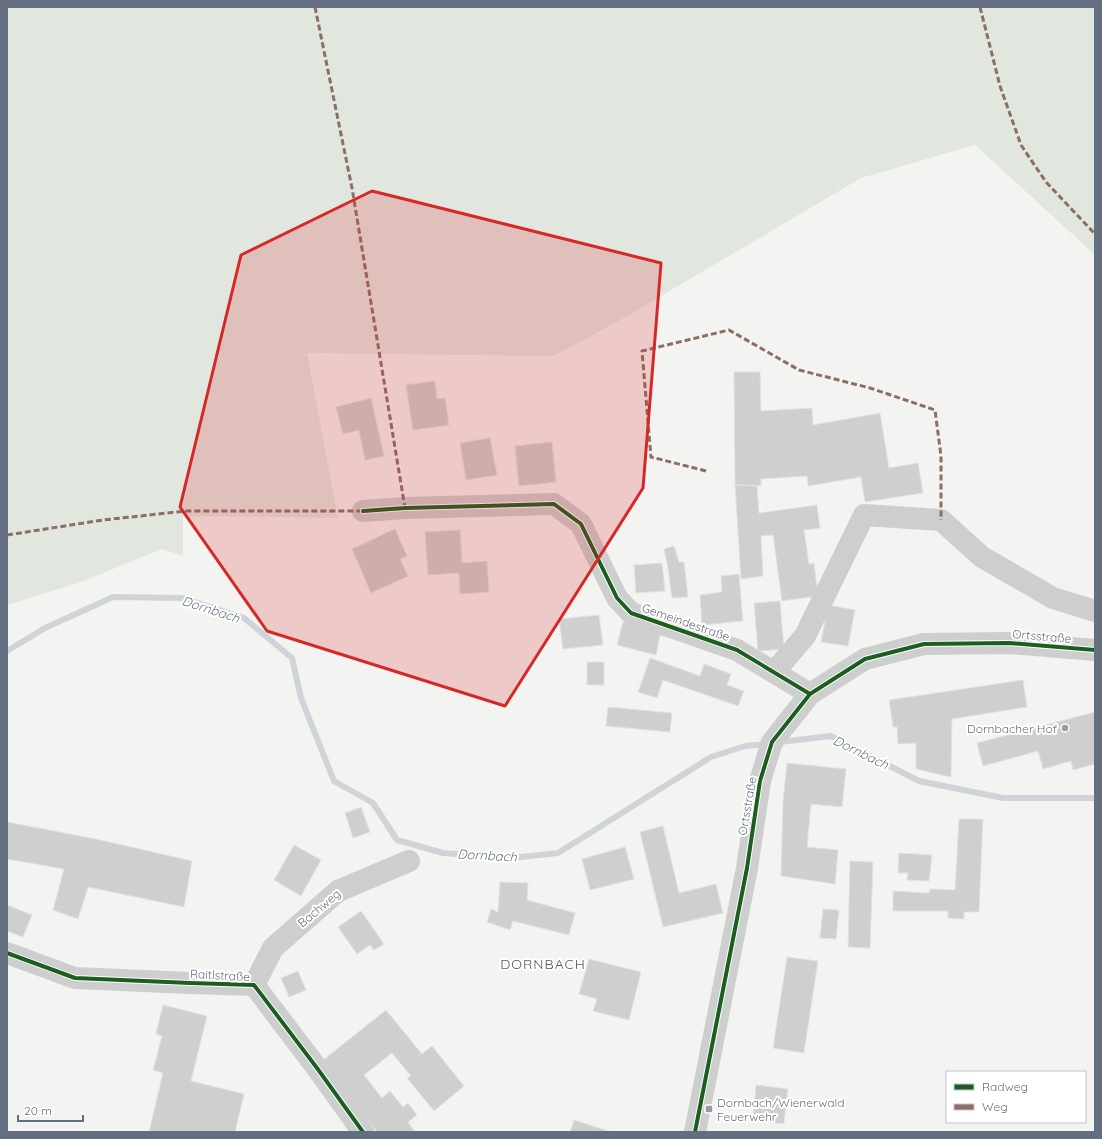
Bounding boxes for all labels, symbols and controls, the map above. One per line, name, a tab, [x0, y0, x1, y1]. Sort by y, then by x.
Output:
water label: Dornbach	[180, 592, 242, 626]
street label: Gemeindestraße	[640, 600, 732, 644]
street label: Ortsstraße	[1012, 626, 1072, 646]
place label: Dornbacher Hof	[967, 721, 1058, 736]
marker: Dornbacher Hof	[1060, 723, 1070, 733]
water label: Dornbach	[831, 732, 892, 773]
street label: Ortsstraße	[734, 775, 760, 836]
water label: Dornbach	[457, 845, 518, 865]
street label: Bachweg	[295, 886, 343, 930]
district label: DORNBACH	[500, 955, 586, 973]
street label: Raitlstraße	[190, 966, 251, 984]
legend	[946, 1071, 1086, 1123]
text: Radweg	[982, 1079, 1028, 1094]
place label: Dornbach/Wienerwald Feuerwehr	[717, 1095, 845, 1124]
scale bar	[18, 1097, 83, 1123]
text: Weg	[982, 1099, 1008, 1114]
text: 20 m	[24, 1103, 52, 1118]
marker: Dornbach/Wienerwald Feuerwehr	[704, 1104, 714, 1114]

